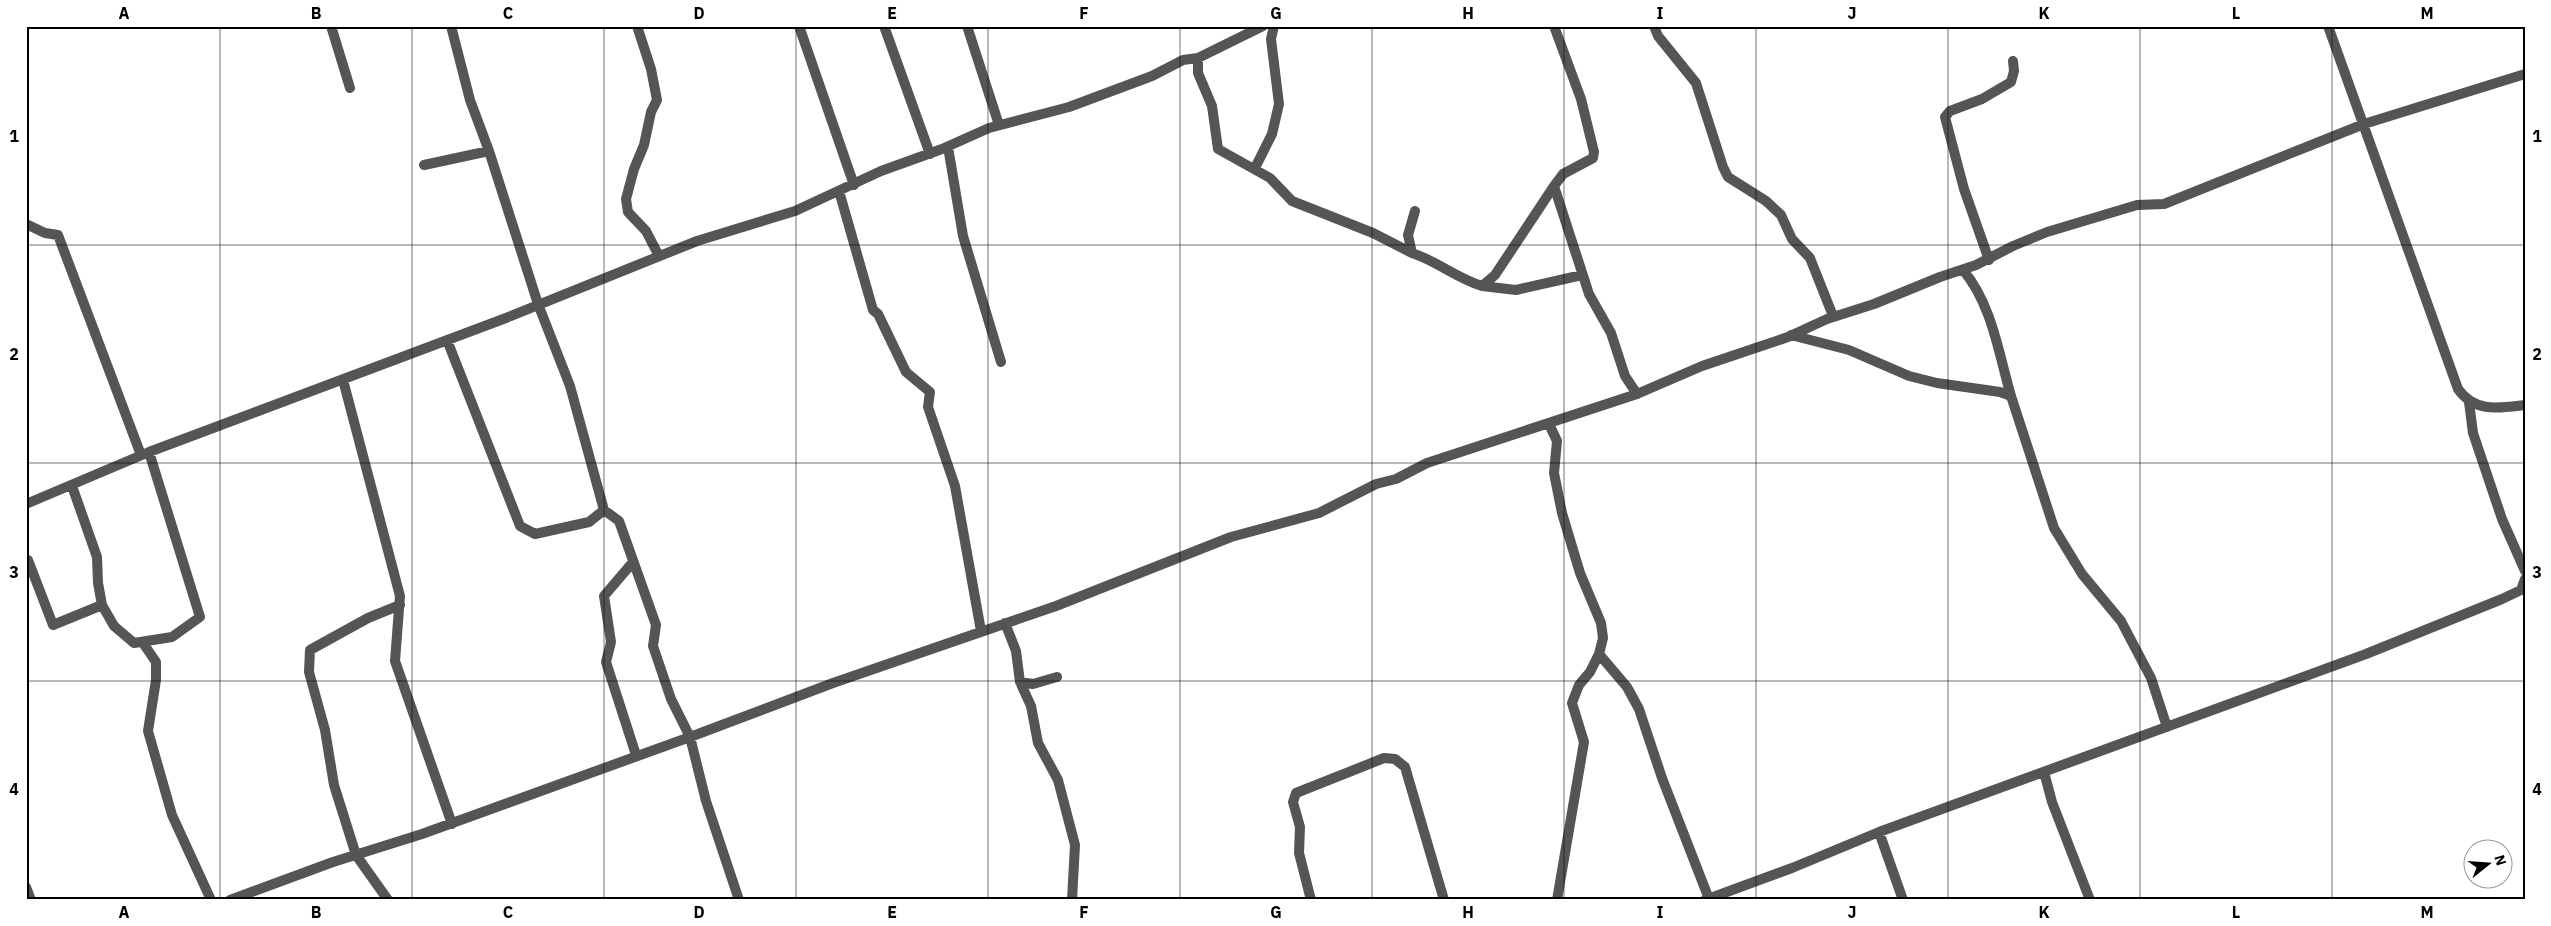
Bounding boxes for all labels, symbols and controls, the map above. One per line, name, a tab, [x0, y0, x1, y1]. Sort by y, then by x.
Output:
text: A	[119, 3, 130, 23]
text: B	[311, 3, 322, 23]
text: C	[503, 3, 513, 23]
text: D	[693, 3, 705, 23]
text: E	[887, 3, 897, 23]
text: F	[1079, 3, 1089, 23]
text: G	[1270, 3, 1282, 23]
text: H	[1462, 3, 1474, 23]
text: I	[1657, 3, 1664, 23]
text: J	[1848, 3, 1856, 23]
text: K	[2038, 3, 2050, 23]
text: L	[2232, 3, 2240, 23]
text: M	[2420, 3, 2434, 23]
text: 1	[9, 126, 19, 146]
text: 1	[2532, 126, 2542, 146]
text: 2	[9, 344, 19, 364]
text: 2	[2532, 344, 2542, 364]
text: 3	[9, 562, 19, 582]
text: 3	[2532, 562, 2542, 582]
text: 4	[9, 779, 19, 799]
text: 4	[2532, 779, 2542, 799]
north arrow	[2464, 838, 2514, 888]
text: N	[2490, 853, 2511, 868]
text: A	[119, 902, 130, 922]
text: B	[311, 902, 322, 922]
text: C	[503, 902, 513, 922]
text: D	[693, 902, 705, 922]
text: E	[887, 902, 897, 922]
text: F	[1079, 902, 1089, 922]
text: G	[1270, 902, 1282, 922]
text: H	[1462, 902, 1474, 922]
text: I	[1657, 902, 1664, 922]
text: J	[1848, 902, 1856, 922]
text: K	[2038, 902, 2050, 922]
text: L	[2232, 902, 2240, 922]
text: M	[2420, 902, 2434, 922]

